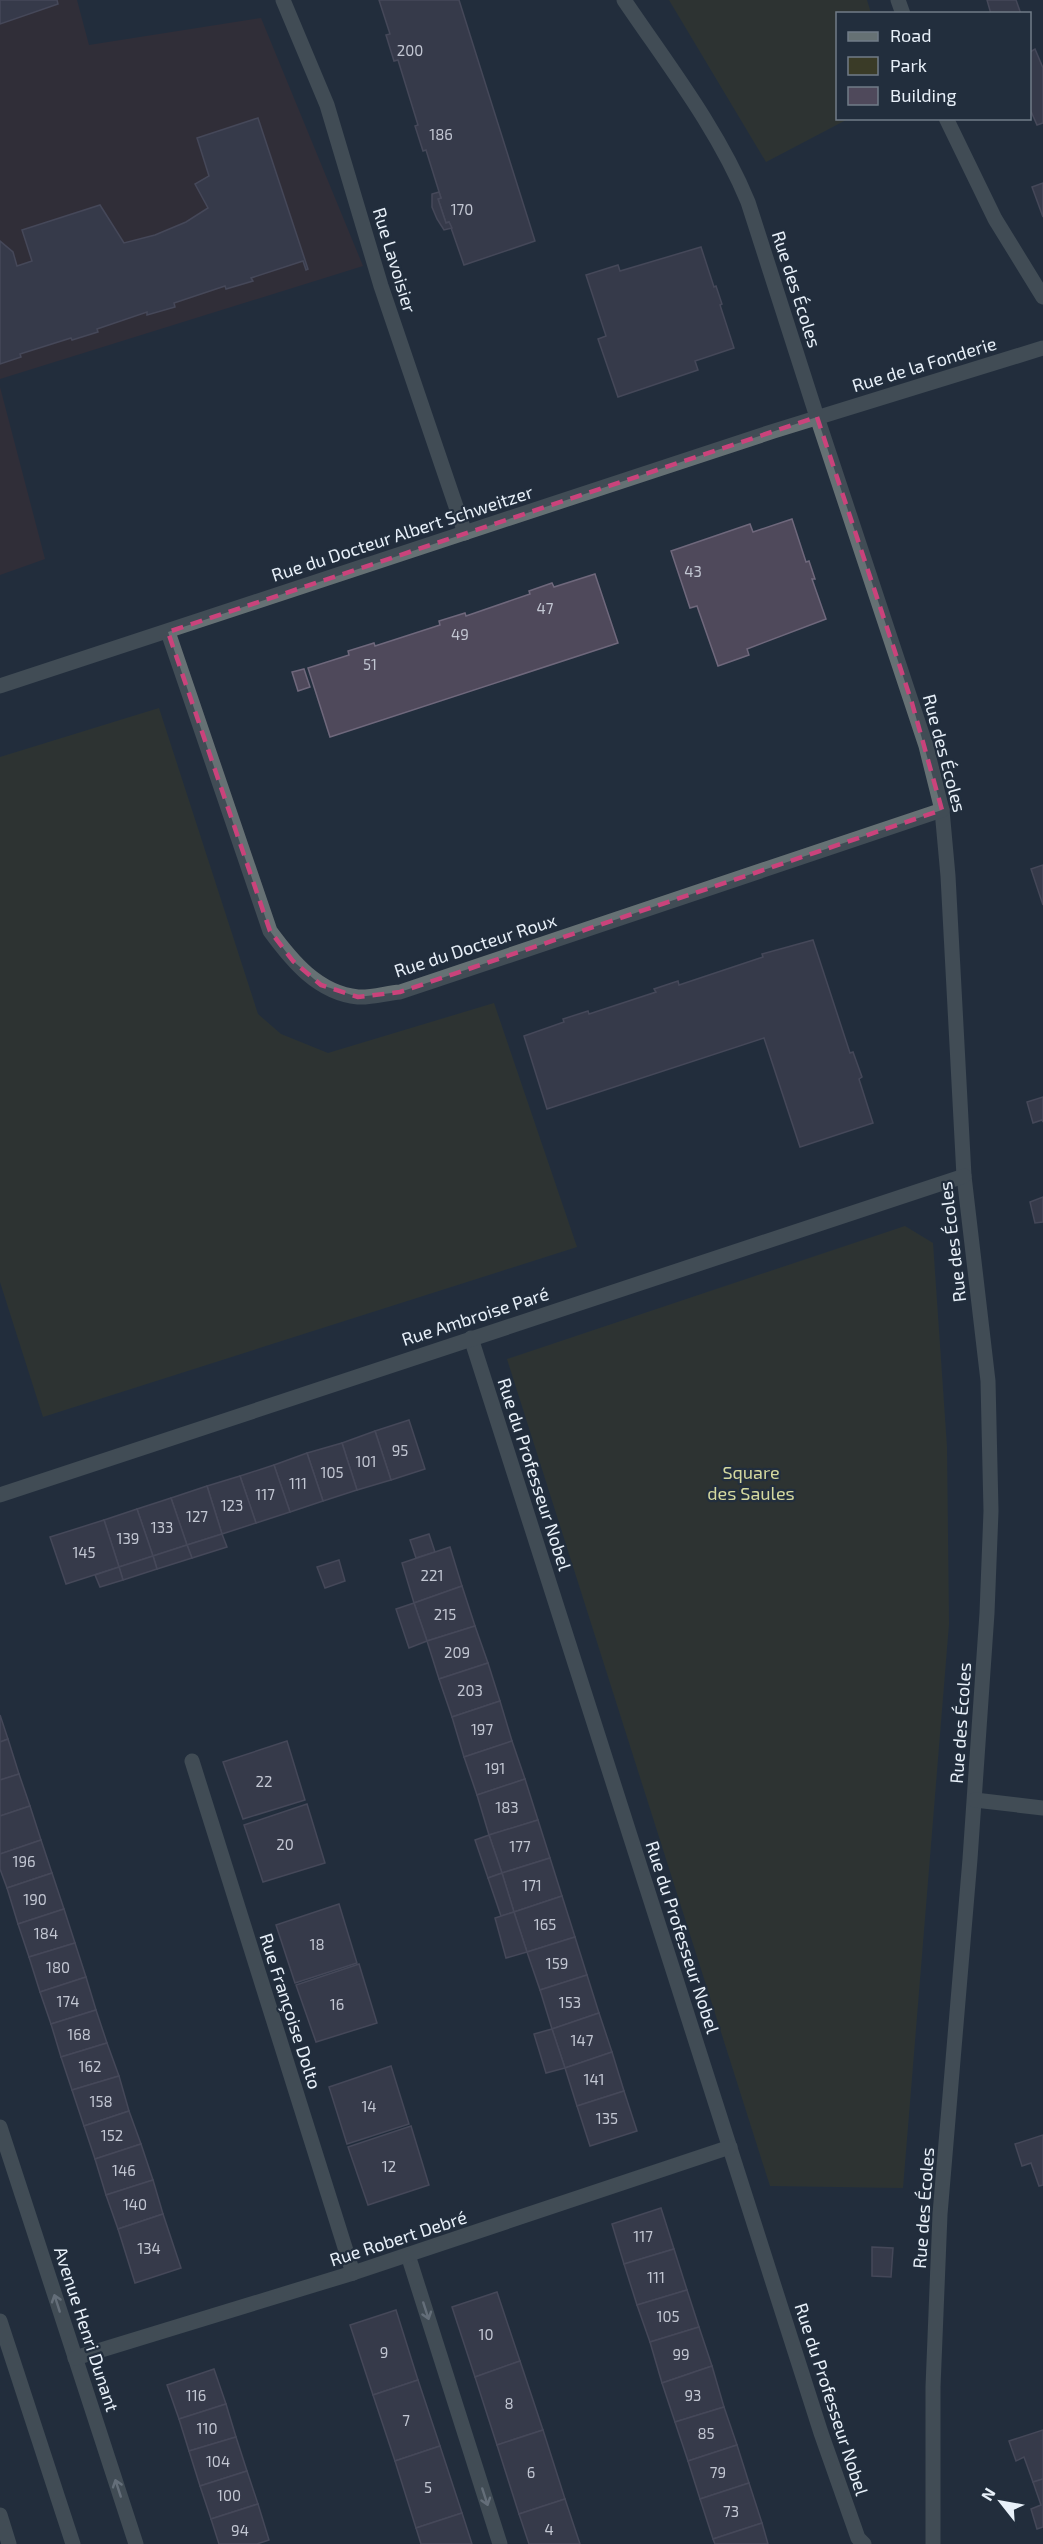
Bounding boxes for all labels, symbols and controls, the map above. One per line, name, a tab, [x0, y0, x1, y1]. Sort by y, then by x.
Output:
legend	[836, 12, 1031, 120]
text: Road	[890, 24, 931, 46]
house number: 200	[397, 41, 423, 59]
text: Park	[890, 54, 927, 76]
text: Building	[890, 84, 957, 106]
house number: 186	[429, 125, 453, 143]
house number: 170	[451, 200, 473, 218]
street label: Rue Lavoisier	[369, 205, 421, 315]
street label: Rue des Écoles	[768, 228, 826, 350]
street label: Rue de la Fonderie	[849, 332, 999, 396]
street label: Rue du Docteur Albert Schweitzer	[269, 480, 535, 586]
house number: 43	[684, 562, 702, 580]
house number: 47	[537, 599, 554, 617]
house number: 49	[451, 625, 469, 643]
house number: 51	[363, 655, 377, 673]
street label: Rue des Écoles	[919, 692, 971, 814]
street label: Rue du Docteur Roux	[391, 908, 559, 982]
street label: Rue des Écoles	[934, 1180, 970, 1304]
street label: Rue Ambroise Paré	[399, 1282, 551, 1350]
street label: Rue du Professeur Nobel	[493, 1375, 577, 1574]
house number: 95	[392, 1441, 408, 1459]
house number: 101	[356, 1452, 377, 1470]
park label: Square des Saules	[707, 1461, 795, 1504]
house number: 105	[320, 1463, 344, 1481]
house number: 111	[289, 1474, 307, 1492]
house number: 117	[255, 1485, 275, 1503]
house number: 123	[221, 1496, 243, 1514]
house number: 127	[186, 1507, 208, 1525]
house number: 133	[151, 1518, 173, 1536]
house number: 139	[117, 1529, 139, 1547]
house number: 145	[72, 1543, 96, 1561]
house number: 221	[421, 1566, 443, 1584]
house number: 215	[434, 1605, 456, 1623]
house number: 209	[444, 1643, 470, 1661]
street label: Rue des Écoles	[945, 1662, 975, 1784]
house number: 203	[457, 1681, 483, 1699]
house number: 197	[471, 1720, 493, 1738]
house number: 191	[485, 1759, 505, 1777]
house number: 22	[256, 1772, 272, 1790]
house number: 183	[495, 1798, 519, 1816]
house number: 20	[276, 1835, 294, 1853]
house number: 177	[509, 1837, 531, 1855]
street label: Rue du Professeur Nobel	[641, 1838, 725, 2037]
house number: 196	[12, 1852, 36, 1870]
house number: 171	[522, 1876, 542, 1894]
house number: 190	[23, 1890, 47, 1908]
house number: 165	[534, 1915, 556, 1933]
house number: 184	[34, 1924, 58, 1942]
street label: Rue Françoise Dolto	[254, 1930, 327, 2092]
house number: 18	[309, 1935, 325, 1953]
house number: 159	[546, 1954, 568, 1972]
house number: 180	[46, 1958, 70, 1976]
house number: 174	[57, 1992, 79, 2010]
house number: 153	[559, 1993, 581, 2011]
house number: 16	[330, 1995, 344, 2013]
house number: 168	[67, 2025, 91, 2043]
house number: 147	[571, 2031, 594, 2049]
house number: 162	[79, 2057, 101, 2075]
house number: 141	[583, 2070, 605, 2088]
house number: 158	[89, 2092, 113, 2110]
house number: 14	[361, 2097, 377, 2115]
house number: 135	[596, 2109, 618, 2127]
house number: 152	[101, 2126, 123, 2144]
street label: Rue des Écoles	[908, 2147, 938, 2269]
house number: 12	[382, 2157, 396, 2175]
house number: 146	[112, 2161, 136, 2179]
house number: 140	[123, 2195, 147, 2213]
street label: Rue Robert Debré	[327, 2205, 469, 2271]
house number: 117	[633, 2227, 653, 2245]
house number: 134	[137, 2239, 161, 2257]
street label: Avenue Henri Dunant	[50, 2244, 124, 2414]
house number: 111	[647, 2268, 665, 2286]
one-way arrow	[51, 2294, 62, 2313]
street label: Rue du Professeur Nobel	[790, 2300, 874, 2499]
one-way arrow	[421, 2301, 432, 2320]
house number: 105	[656, 2307, 680, 2325]
house number: 10	[478, 2325, 494, 2343]
house number: 9	[380, 2343, 388, 2361]
house number: 99	[672, 2345, 690, 2363]
house number: 116	[186, 2386, 206, 2404]
house number: 93	[685, 2386, 701, 2404]
house number: 8	[504, 2394, 514, 2412]
house number: 7	[402, 2411, 410, 2429]
house number: 110	[197, 2419, 218, 2437]
house number: 85	[697, 2424, 715, 2442]
house number: 104	[206, 2452, 230, 2470]
house number: 6	[527, 2463, 535, 2481]
house number: 79	[710, 2463, 726, 2481]
north arrow	[971, 2472, 1031, 2532]
house number: 5	[424, 2478, 432, 2496]
one-way arrow	[112, 2479, 123, 2498]
text: N	[977, 2484, 999, 2504]
house number: 100	[217, 2486, 241, 2504]
one-way arrow	[480, 2487, 491, 2506]
house number: 73	[723, 2502, 739, 2520]
house number: 4	[544, 2520, 554, 2538]
house number: 94	[231, 2521, 249, 2539]

